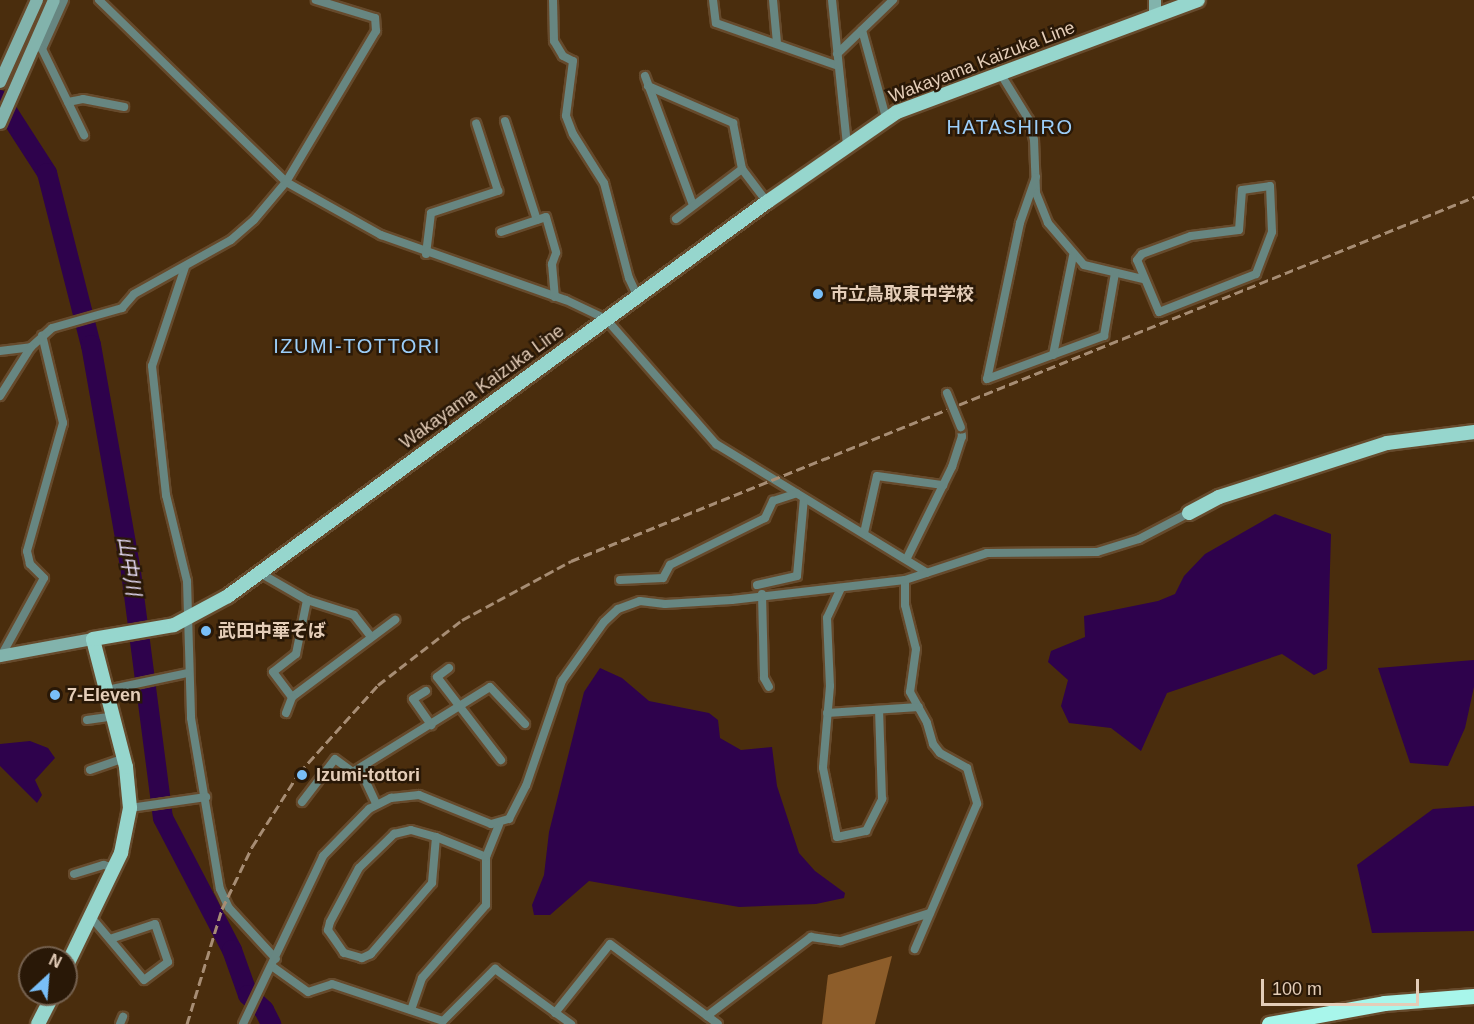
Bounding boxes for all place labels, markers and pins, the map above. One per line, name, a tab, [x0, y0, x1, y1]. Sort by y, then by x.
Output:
place label: 市立鳥取東中学校	[830, 283, 974, 305]
marker: 市立鳥取東中学校	[811, 287, 825, 301]
place label: 武田中華そば	[218, 620, 326, 642]
marker: 武田中華そば	[199, 624, 213, 638]
place label: 7-Eleven	[67, 684, 141, 706]
marker: 7-Eleven	[48, 688, 62, 702]
place label: Izumi-tottori	[316, 764, 420, 786]
marker: Izumi-tottori	[293, 766, 311, 784]

